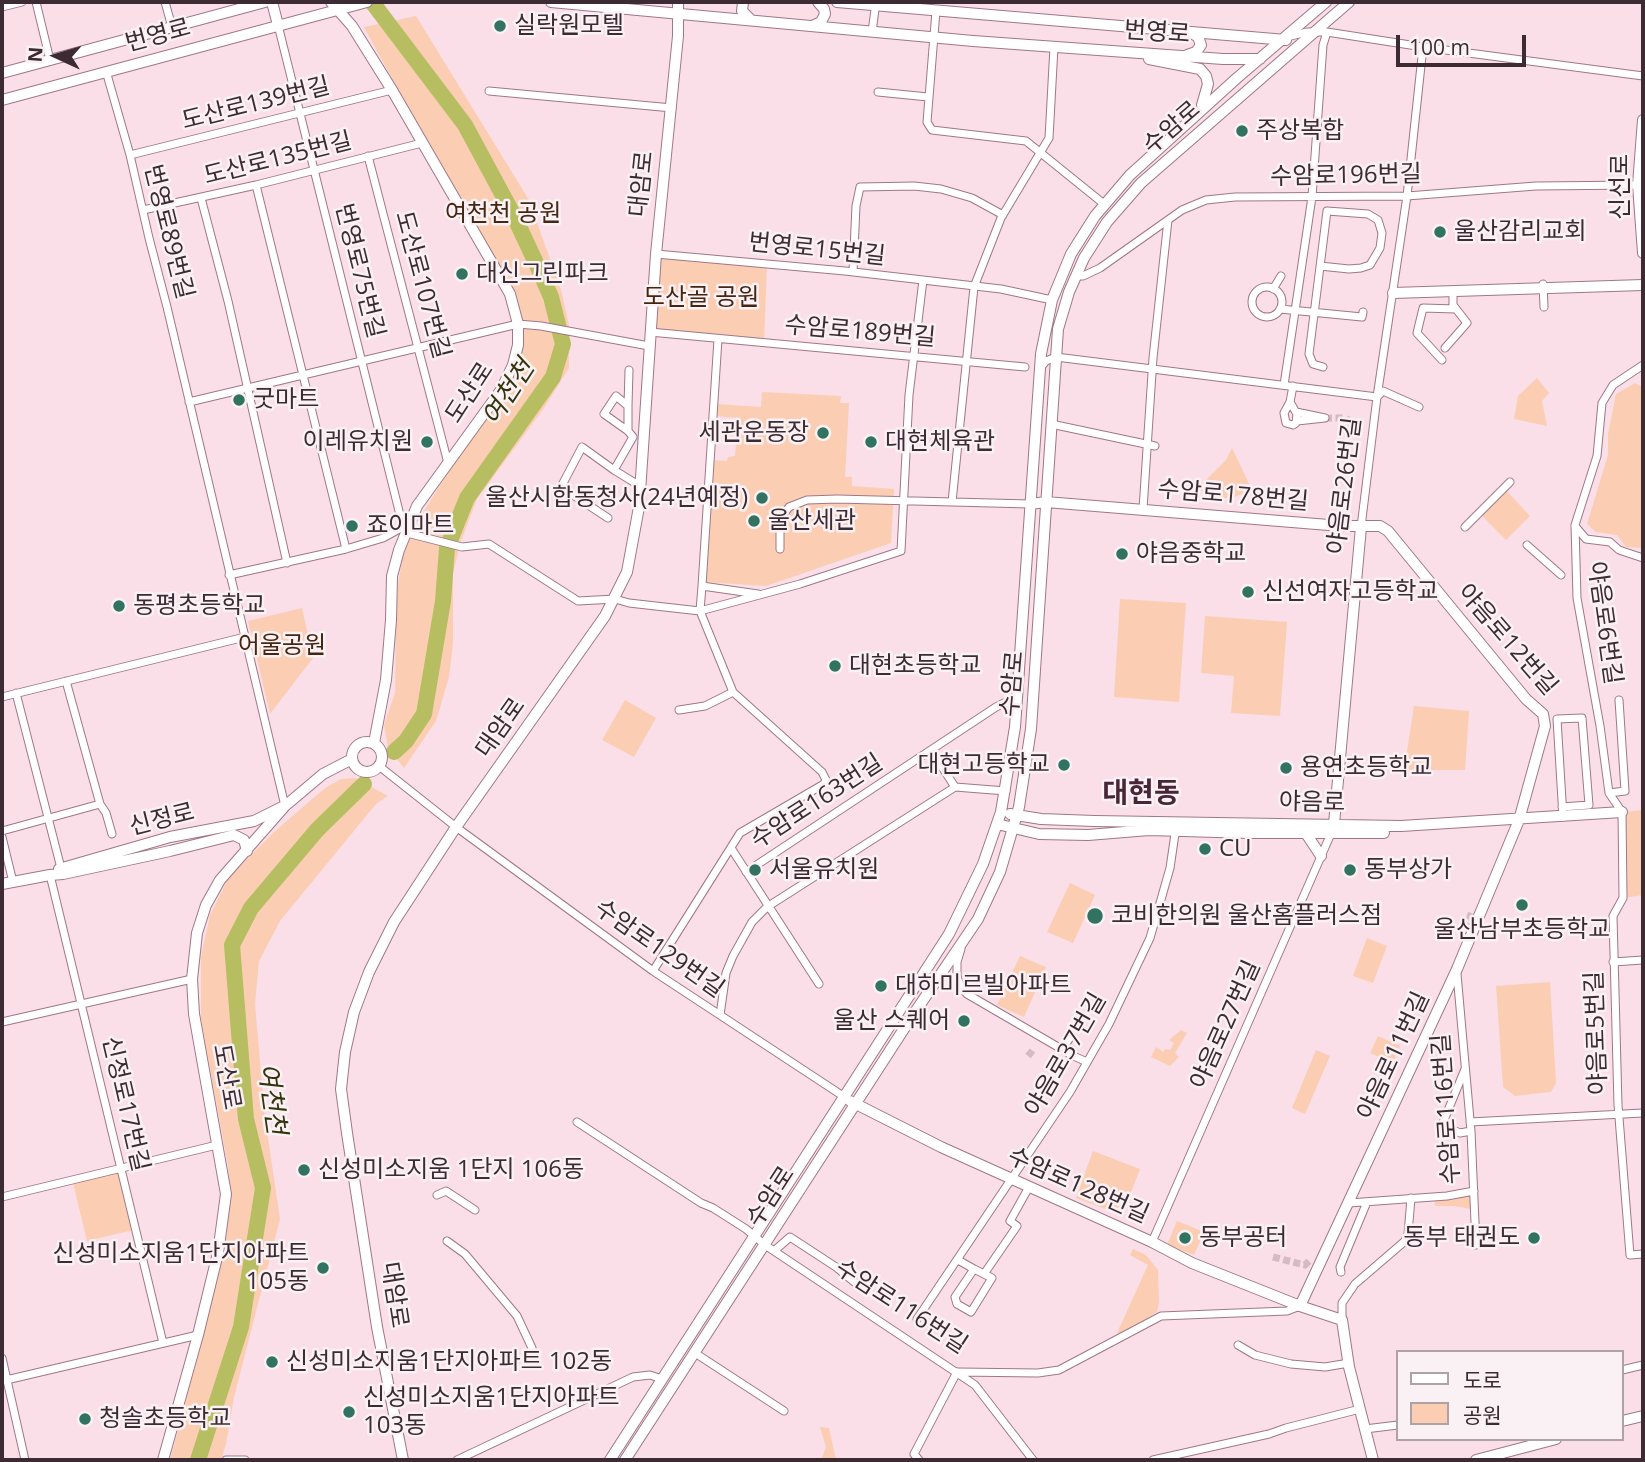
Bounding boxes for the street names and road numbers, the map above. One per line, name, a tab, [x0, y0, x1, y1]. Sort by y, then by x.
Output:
street label: 번영로	[122, 14, 194, 58]
street label: 번영로	[1123, 16, 1191, 50]
street label: 도산로139번길	[179, 72, 333, 136]
street label: 수암로	[1138, 95, 1206, 161]
street label: 도산로135번길	[201, 127, 355, 191]
street label: 대암로	[624, 150, 660, 218]
street label: 신선로	[1607, 154, 1635, 220]
street label: 수암로196번길	[1270, 160, 1422, 192]
street label: 번영로89번길	[137, 162, 199, 302]
street label: 번영로75번길	[328, 201, 390, 341]
street label: 도산로107번길	[388, 208, 456, 362]
street label: 번영로15번길	[747, 228, 887, 272]
street label: 수암로189번길	[783, 311, 937, 353]
street label: 도산로	[440, 357, 500, 429]
street label: 야음로26번길	[1322, 416, 1368, 556]
street label: 수암로178번길	[1156, 475, 1310, 517]
street label: 야음로6번길	[1581, 560, 1627, 686]
street label: 야음로12번길	[1451, 579, 1563, 701]
street label: 수암로	[996, 650, 1030, 718]
street label: 대암로	[470, 693, 532, 763]
street label: 수암로163번길	[746, 749, 888, 855]
street label: 야음로	[1279, 788, 1345, 818]
street label: 신정로	[126, 798, 198, 842]
street label: 수암로129번길	[589, 894, 729, 1004]
street label: 야음로27번길	[1185, 956, 1267, 1094]
street label: 야음로5번길	[1580, 970, 1614, 1096]
street label: 야음로11번길	[1352, 987, 1436, 1125]
street label: 야음로37번길	[1019, 988, 1113, 1122]
street label: 수암로116번길	[1427, 1032, 1467, 1186]
street label: 신정로17번길	[95, 1034, 155, 1174]
street label: 도산로	[206, 1042, 246, 1112]
street label: 수암로128번길	[1003, 1142, 1153, 1230]
street label: 수암로	[741, 1161, 801, 1233]
street label: 수암로116번길	[830, 1254, 972, 1360]
street label: 대암로	[375, 1260, 413, 1330]

